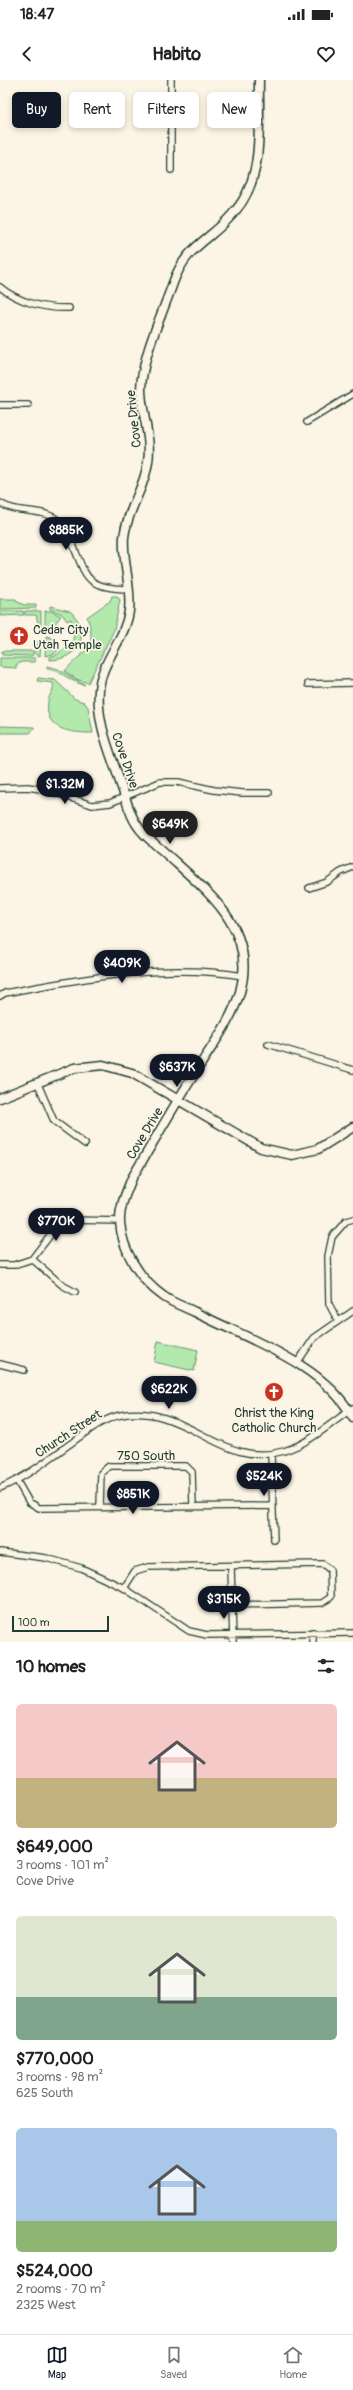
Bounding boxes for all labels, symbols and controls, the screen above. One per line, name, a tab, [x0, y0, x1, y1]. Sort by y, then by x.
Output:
text: 18:47	[20, 5, 54, 24]
icon: back	[16, 43, 38, 65]
text: Habito	[152, 43, 201, 66]
icon: heart	[315, 43, 337, 65]
chip: Buy	[12, 92, 61, 128]
chip: Rent	[69, 92, 125, 128]
chip: Filters	[133, 92, 199, 128]
chip: New	[207, 92, 261, 128]
street label: Cove Drive	[123, 389, 145, 448]
pin: $885K	[38, 517, 94, 551]
text: $885K	[48, 522, 84, 538]
place label: Cedar City Utah Temple	[33, 622, 102, 653]
church icon: Cedar City Utah Temple	[8, 625, 30, 647]
street label: Cove Drive	[108, 730, 142, 791]
pin: $1.32M	[32, 771, 98, 805]
text: $1.32M	[46, 776, 84, 792]
pin: $649K	[142, 811, 198, 845]
text: $649K	[152, 816, 188, 832]
pin: $409K	[94, 950, 150, 984]
text: $409K	[103, 955, 141, 971]
pin: $637K	[149, 1054, 205, 1088]
text: $637K	[159, 1059, 195, 1075]
street label: Cove Drive	[123, 1104, 167, 1162]
pin: $770K	[28, 1208, 84, 1242]
text: $770K	[37, 1213, 75, 1229]
pin: $622K	[141, 1376, 197, 1410]
text: $622K	[151, 1381, 188, 1397]
church icon: Christ the King Catholic Church	[263, 1381, 285, 1403]
place label: Christ the King Catholic Church	[232, 1405, 316, 1436]
street label: Church Street	[32, 1406, 105, 1461]
street label: 750 South	[117, 1448, 175, 1464]
pin: $524K	[236, 1463, 292, 1497]
text: $524K	[246, 1468, 282, 1484]
pin: $851K	[105, 1481, 161, 1515]
text: $851K	[116, 1486, 150, 1502]
pin: $315K	[196, 1586, 252, 1620]
text: $315K	[207, 1591, 241, 1607]
scale bar	[12, 1614, 109, 1633]
text: 100 m	[18, 1616, 49, 1629]
icon: filters	[315, 1655, 337, 1677]
text: 10 homes	[16, 1656, 86, 1677]
icon: home	[141, 1730, 213, 1802]
text: $649,000	[16, 1836, 93, 1857]
text: 3 rooms · 101 m²	[16, 1857, 109, 1873]
text: Cove Drive	[16, 1873, 74, 1889]
icon: home	[141, 1942, 213, 2014]
text: $770,000	[16, 2048, 94, 2069]
text: 3 rooms · 98 m²	[16, 2069, 103, 2085]
text: 625 South	[16, 2085, 73, 2101]
icon: home	[141, 2154, 213, 2226]
text: $524,000	[16, 2260, 93, 2281]
text: 2 rooms · 70 m²	[16, 2281, 106, 2297]
text: 2325 West	[16, 2297, 76, 2313]
tab: Map	[46, 2344, 68, 2381]
tab: Saved	[160, 2344, 187, 2381]
tab: Home	[279, 2344, 307, 2381]

